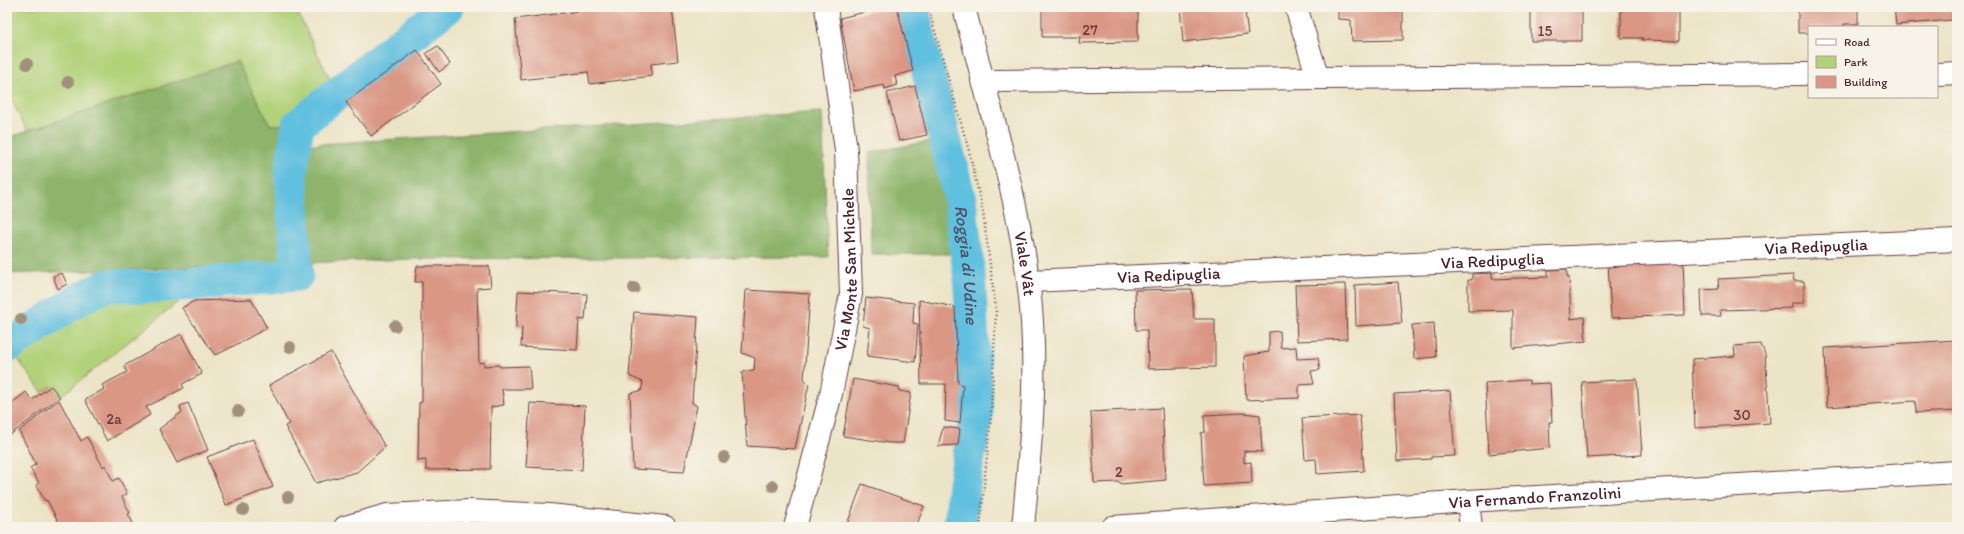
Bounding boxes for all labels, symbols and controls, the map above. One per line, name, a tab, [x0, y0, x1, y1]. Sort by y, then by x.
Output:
house number: 27	[1082, 21, 1098, 39]
house number: 15	[1538, 22, 1553, 40]
legend	[1808, 26, 1938, 98]
text: Road	[1844, 35, 1870, 49]
text: Park	[1844, 55, 1868, 69]
text: Building	[1844, 75, 1888, 89]
street label: Via Monte San Michele	[830, 188, 861, 352]
water label: Roggia di Udine	[950, 204, 983, 326]
street label: Viale Vât	[1010, 230, 1040, 297]
street label: Via Redipuglia	[1764, 234, 1869, 258]
street label: Via Redipuglia	[1440, 248, 1545, 273]
street label: Via Redipuglia	[1117, 263, 1221, 287]
house number: 30	[1733, 406, 1751, 424]
house number: 2a	[106, 410, 122, 428]
house number: 2	[1115, 463, 1123, 481]
street label: Via Fernando Franzolini	[1448, 482, 1622, 512]

